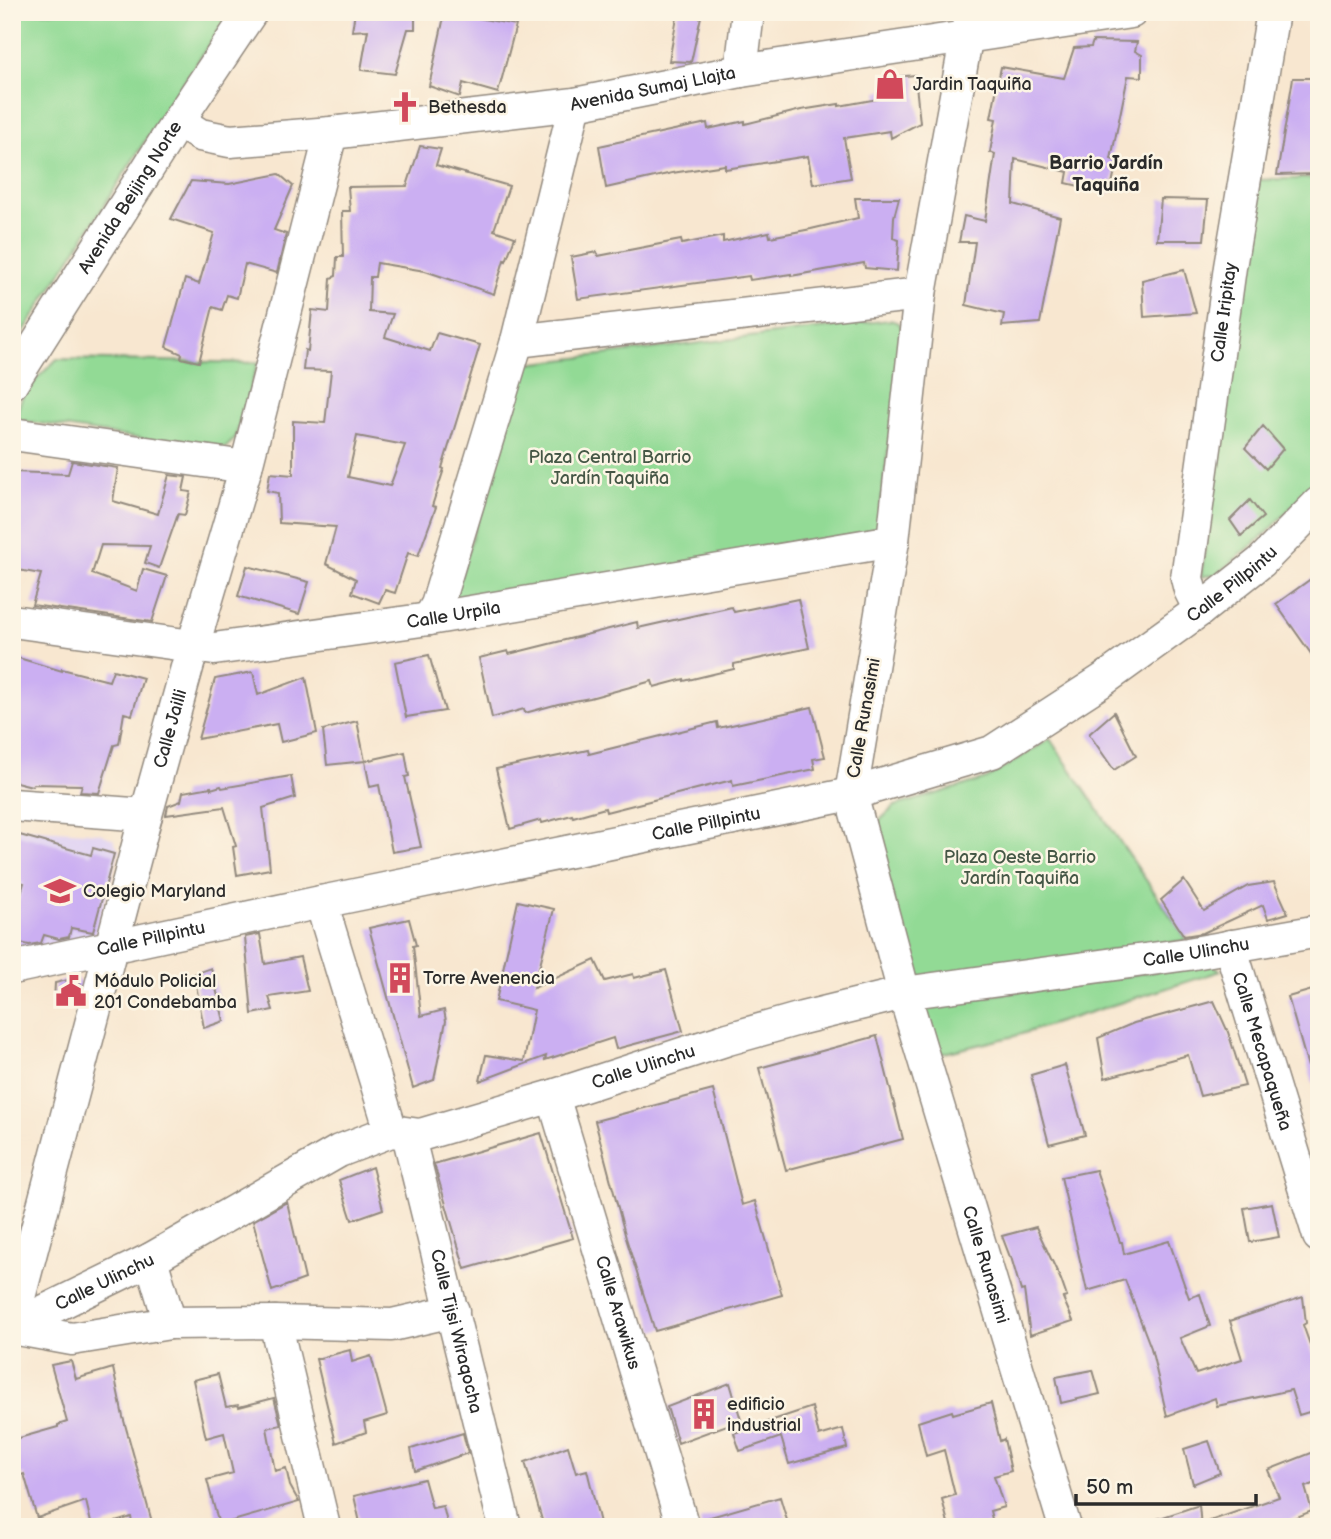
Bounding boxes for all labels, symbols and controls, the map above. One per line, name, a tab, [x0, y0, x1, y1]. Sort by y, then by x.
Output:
street label: Avenida Sumaj Llajta	[568, 62, 737, 115]
shop icon: Jardin Taquiña	[873, 67, 907, 101]
place label: Jardin Taquiña	[913, 74, 1032, 95]
church icon: Bethesda	[388, 90, 422, 124]
place label: Bethesda	[428, 97, 507, 118]
street label: Avenida Beijing Norte	[74, 117, 186, 277]
district label: Barrio Jardín Taquiña	[1049, 152, 1163, 197]
street label: Calle Iripitay	[1206, 260, 1241, 364]
park label: Plaza Central Barrio Jardín Taquiña	[528, 447, 692, 489]
street label: Calle Pillpintu	[1182, 541, 1282, 627]
street label: Calle Urpila	[405, 597, 502, 633]
street label: Calle Runasimi	[843, 656, 885, 780]
street label: Calle Jailli	[149, 687, 191, 771]
street label: Calle Pillpintu	[650, 802, 762, 845]
park label: Plaza Oeste Barrio Jardín Taquiña	[944, 847, 1096, 889]
school or university icon: Colegio Maryland	[43, 874, 77, 908]
place label: Colegio Maryland	[83, 881, 226, 902]
street label: Calle Pillpintu	[95, 917, 207, 960]
street label: Calle Ulinchu	[1141, 933, 1251, 971]
building icon: Torre Avenencia	[383, 961, 417, 995]
place label: Torre Avenencia	[423, 968, 555, 989]
street label: Calle Mecapaqueña	[1228, 969, 1296, 1133]
place label: Módulo Policial 201 Condebamba	[94, 971, 237, 1013]
public building icon: Módulo Policial 201 Condebamba	[54, 974, 88, 1008]
street label: Calle Ulinchu	[589, 1040, 698, 1093]
street label: Calle Runasimi	[958, 1203, 1014, 1326]
street label: Calle Tijsi Wiraqocha	[426, 1247, 487, 1415]
street label: Calle Ulinchu	[52, 1249, 157, 1315]
street label: Calle Arawikus	[591, 1253, 645, 1372]
place label: edificio industrial	[727, 1394, 801, 1436]
building icon: edificio industrial	[687, 1397, 721, 1431]
scale bar	[1076, 1462, 1256, 1506]
text: 50 m	[1086, 1475, 1133, 1500]

